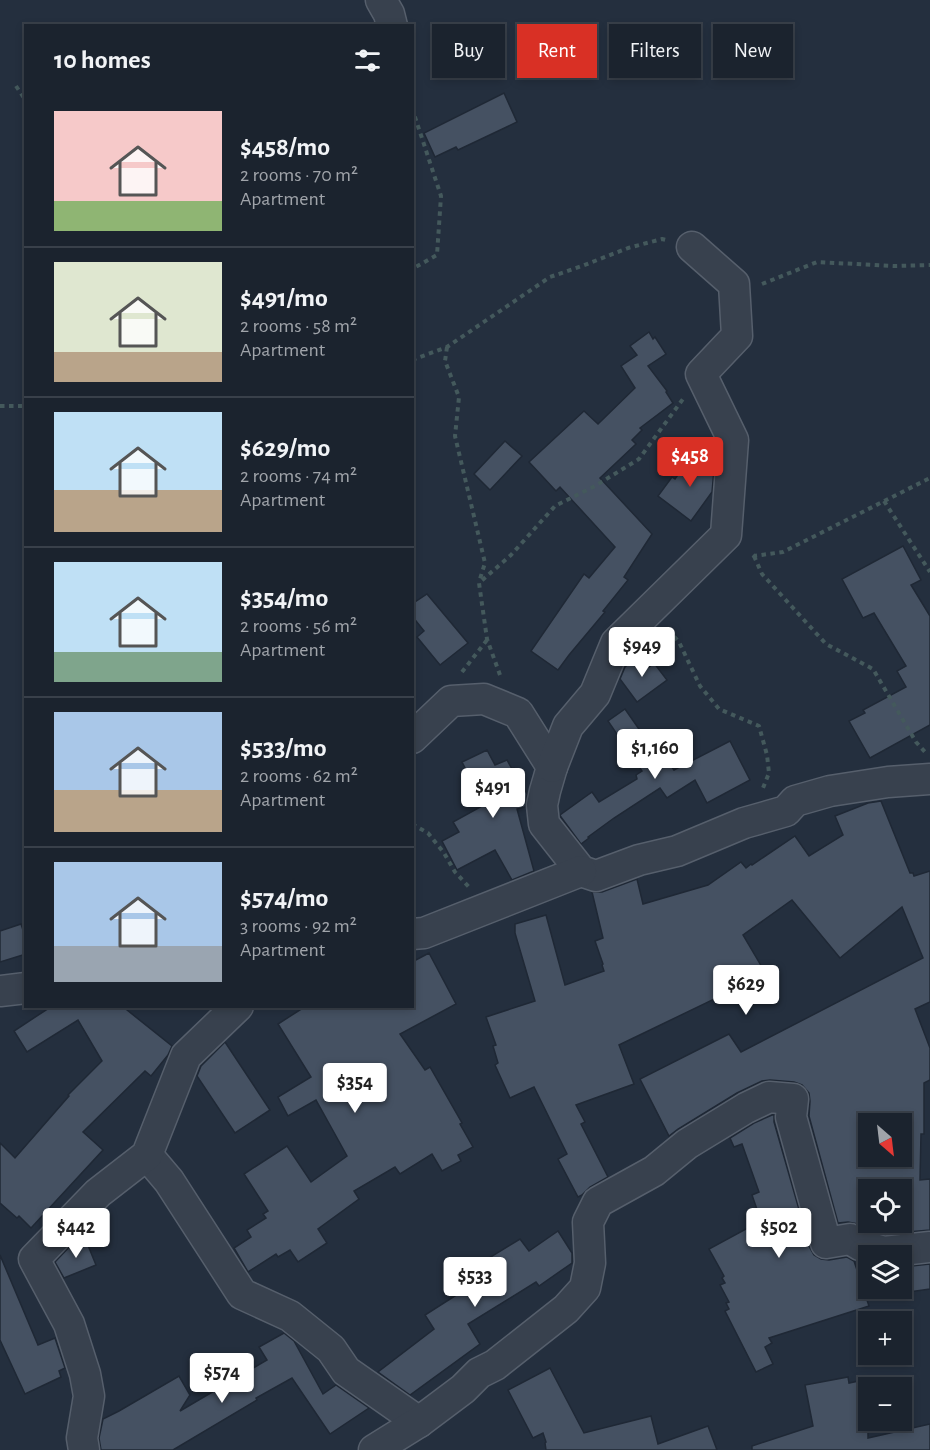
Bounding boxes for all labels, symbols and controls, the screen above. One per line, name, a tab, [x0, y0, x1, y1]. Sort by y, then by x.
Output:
chip: Buy	[432, 24, 505, 78]
chip: Rent	[517, 24, 597, 78]
chip: Filters	[609, 24, 701, 78]
chip: New	[713, 24, 793, 78]
icon: filters	[351, 44, 384, 77]
text: 10 homes	[54, 47, 151, 73]
text: $458/mo	[240, 134, 330, 160]
icon: home	[102, 135, 174, 207]
text: 2 rooms · 70 m²	[240, 165, 358, 185]
text: Apartment	[240, 189, 325, 209]
text: $491/mo	[240, 285, 328, 311]
icon: home	[102, 286, 174, 358]
text: 2 rooms · 58 m²	[240, 316, 357, 336]
text: Apartment	[240, 340, 325, 360]
text: $629/mo	[240, 435, 330, 461]
icon: home	[102, 436, 174, 508]
pin: $458	[654, 437, 726, 488]
text: $458	[671, 446, 709, 466]
text: 2 rooms · 74 m²	[240, 466, 357, 486]
text: Apartment	[240, 490, 325, 510]
text: $354/mo	[240, 585, 328, 611]
icon: home	[102, 586, 174, 658]
text: 2 rooms · 56 m²	[240, 616, 357, 636]
pin: $949	[606, 627, 678, 678]
text: $949	[623, 636, 661, 656]
text: Apartment	[240, 640, 325, 660]
pin: $1,160	[606, 729, 704, 780]
text: $533/mo	[240, 735, 327, 761]
icon: home	[102, 736, 174, 808]
text: $1,160	[631, 738, 679, 758]
text: 2 rooms · 62 m²	[240, 766, 358, 786]
pin: $491	[457, 768, 529, 819]
text: $491	[475, 777, 511, 797]
text: Apartment	[240, 790, 325, 810]
text: $574/mo	[240, 885, 328, 911]
icon: home	[102, 886, 174, 958]
text: 3 rooms · 92 m²	[240, 916, 357, 936]
text: Apartment	[240, 940, 325, 960]
pin: $629	[710, 965, 782, 1016]
text: $629	[727, 974, 765, 994]
pin: $354	[319, 1063, 391, 1114]
text: $354	[337, 1072, 373, 1092]
north arrow	[858, 1113, 912, 1167]
map controls	[858, 1113, 912, 1431]
button: locate	[858, 1179, 912, 1233]
pin: $442	[40, 1208, 112, 1259]
pin: $502	[743, 1208, 815, 1259]
text: $442	[57, 1217, 95, 1237]
text: $502	[760, 1217, 798, 1237]
button: layers	[858, 1245, 912, 1299]
pin: $533	[439, 1257, 511, 1308]
text: $533	[458, 1266, 492, 1286]
button: +	[858, 1311, 912, 1365]
pin: $574	[186, 1353, 258, 1404]
text: $574	[204, 1362, 240, 1382]
button: −	[858, 1377, 912, 1431]

